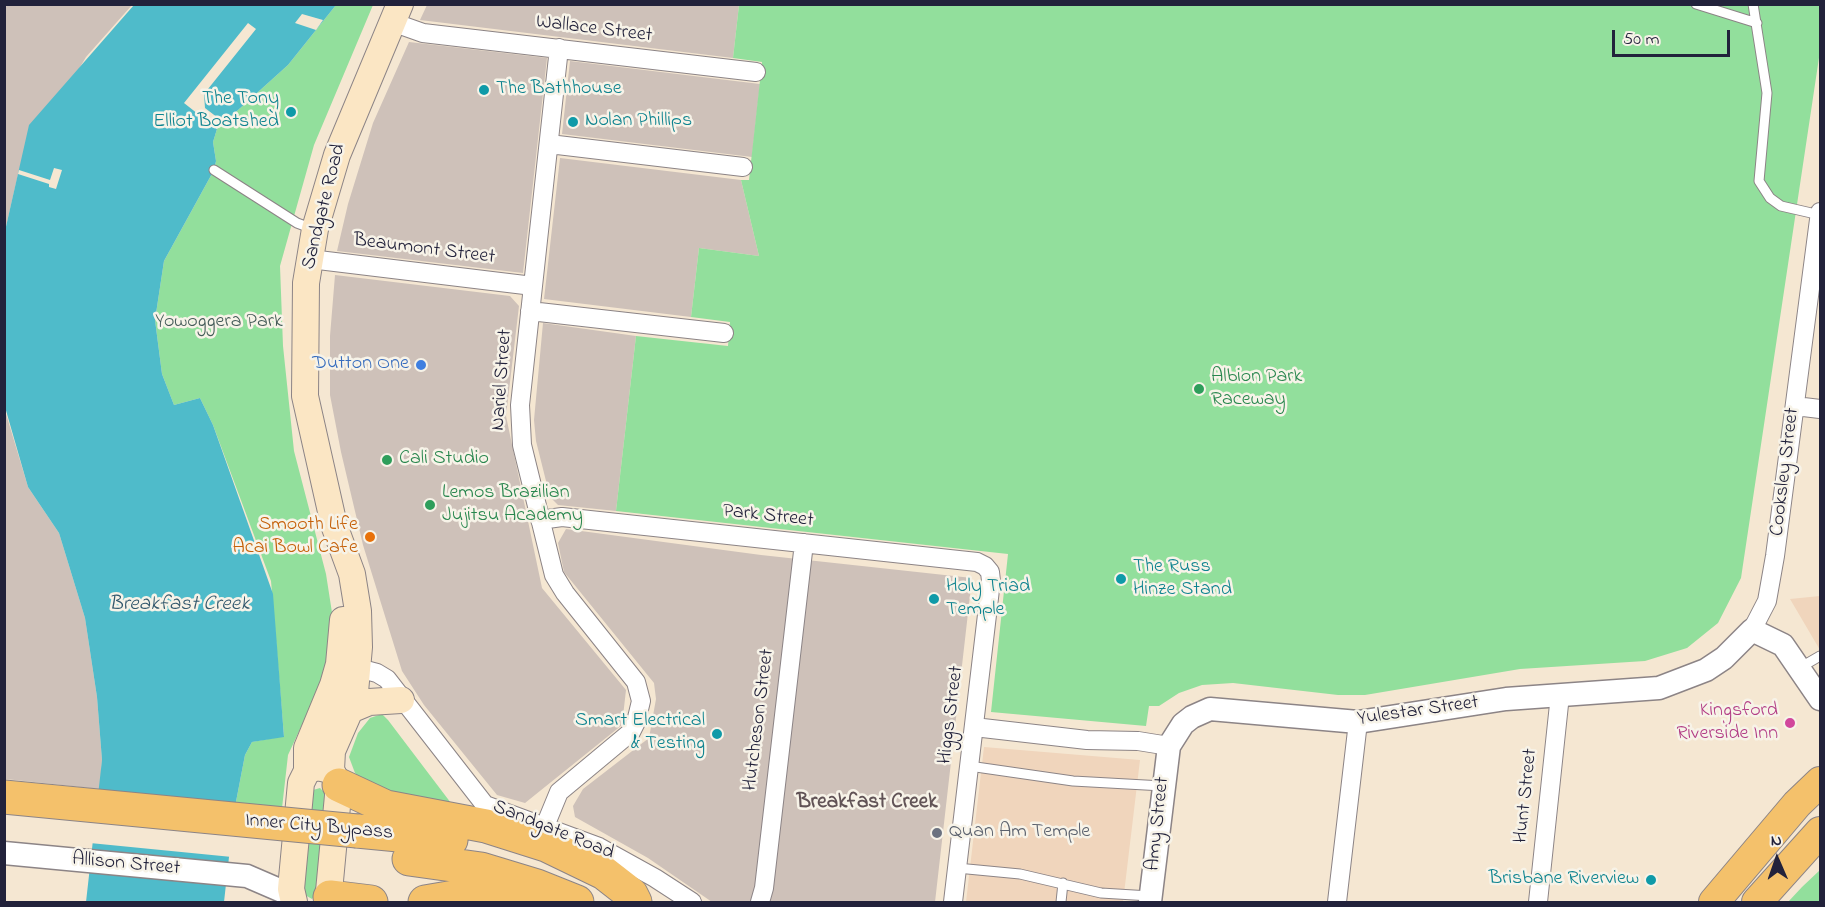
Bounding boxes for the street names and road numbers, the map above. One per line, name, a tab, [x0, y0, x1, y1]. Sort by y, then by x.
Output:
street label: Wallace Street	[534, 11, 654, 49]
street label: Sandgate Road	[298, 142, 352, 272]
street label: Beaumont Street	[352, 229, 496, 271]
street label: Nariel Street	[487, 328, 519, 432]
street label: Cooksley Street	[1766, 407, 1806, 537]
street label: Park Street	[721, 500, 815, 534]
street label: Hutcheson Street	[739, 648, 781, 792]
street label: Higgs Street	[934, 665, 970, 765]
street label: Yulestar Street	[1356, 692, 1480, 732]
street label: Hunt Street	[1510, 748, 1544, 844]
street label: Amy Street	[1142, 776, 1176, 872]
street label: Sandgate Road	[489, 796, 617, 866]
street label: Inner City Bypass	[244, 810, 394, 846]
street label: Allison Street	[71, 848, 181, 882]

